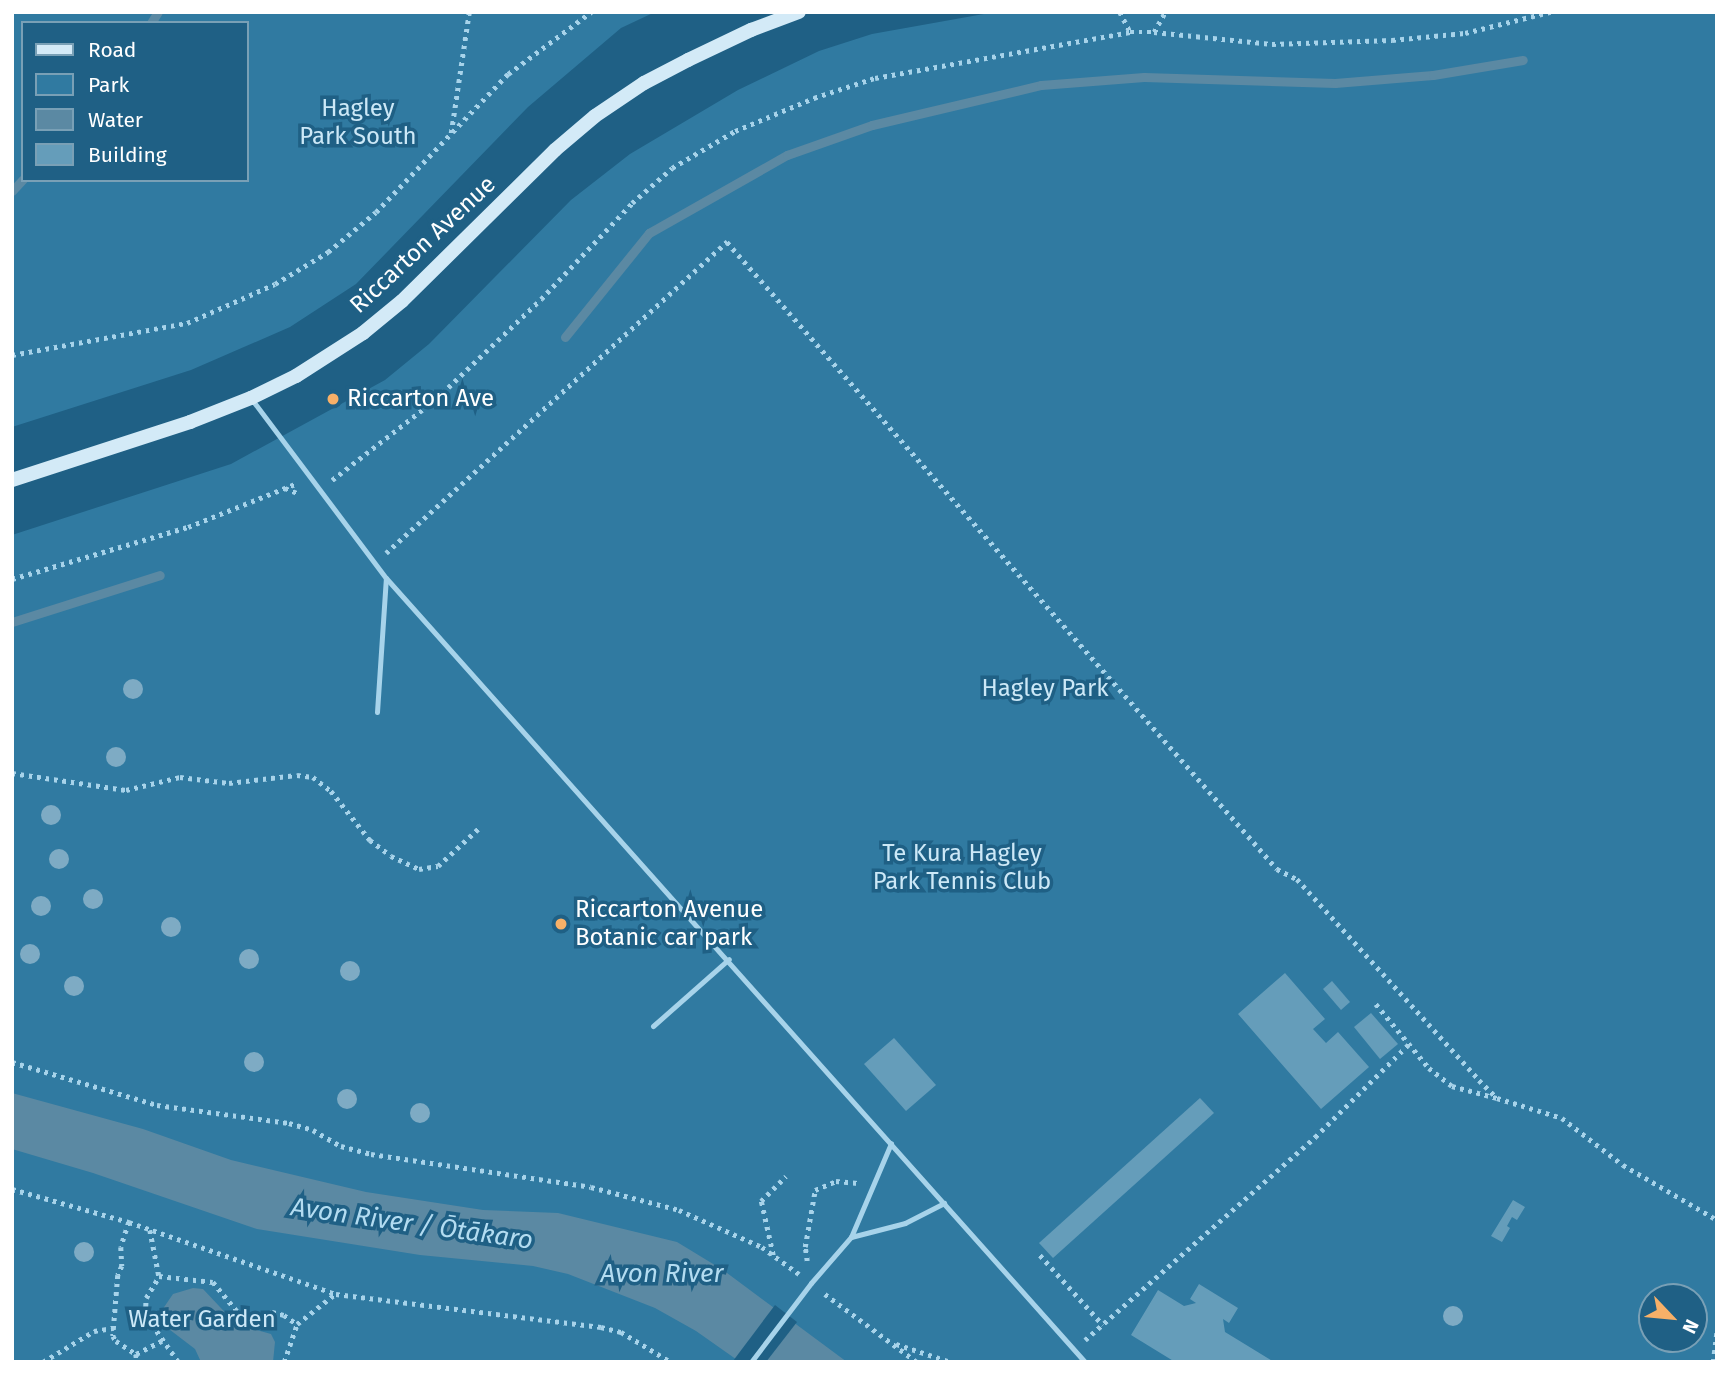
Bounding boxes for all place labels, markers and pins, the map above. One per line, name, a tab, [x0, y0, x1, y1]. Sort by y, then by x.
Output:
place label: Riccarton Ave	[347, 385, 494, 413]
marker: Riccarton Ave	[325, 391, 341, 407]
place label: Riccarton Avenue Botanic car park	[575, 896, 763, 952]
marker: Riccarton Avenue Botanic car park	[553, 916, 569, 932]

